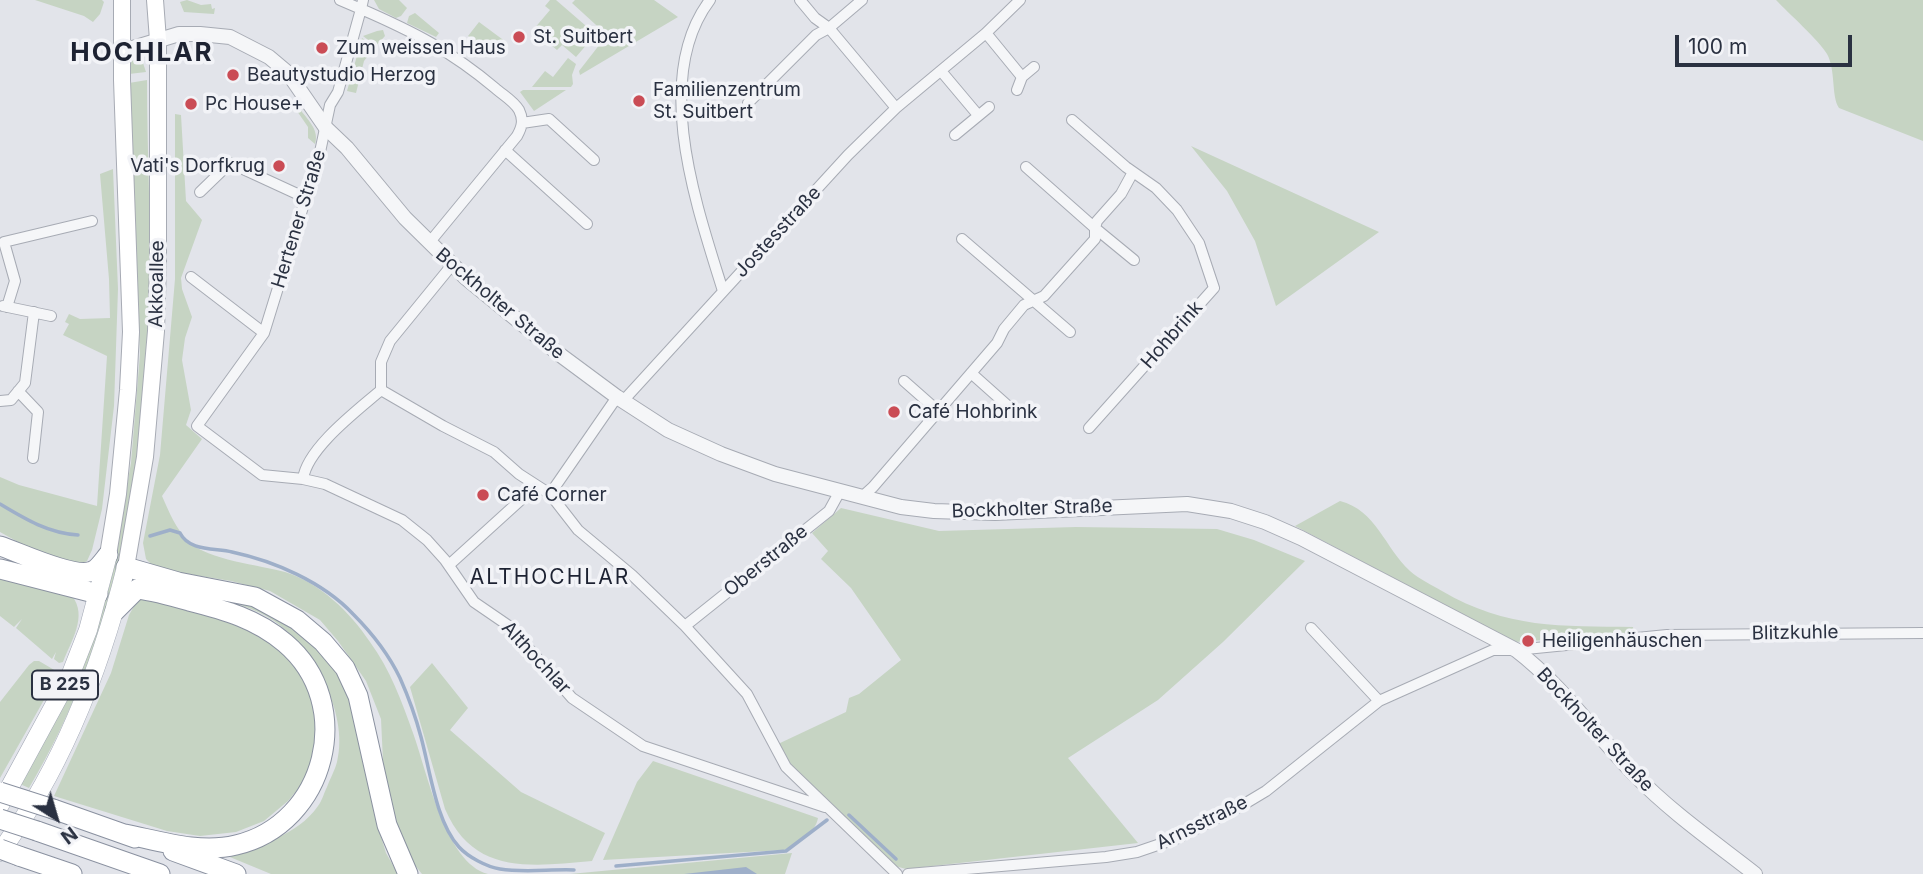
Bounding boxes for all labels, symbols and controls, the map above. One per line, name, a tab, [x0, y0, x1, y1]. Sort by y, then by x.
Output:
scale bar	[1678, 21, 1855, 65]
place label: St. Suitbert	[533, 26, 633, 48]
marker: St. Suitbert	[511, 29, 527, 45]
text: 100 m	[1688, 34, 1747, 59]
district label: HOCHLAR	[71, 37, 213, 69]
place label: Zum weissen Haus	[336, 37, 506, 59]
marker: Zum weissen Haus	[314, 40, 330, 56]
place label: Beautystudio Herzog	[247, 64, 436, 86]
marker: Beautystudio Herzog	[225, 67, 241, 83]
place label: Familienzentrum St. Suitbert	[653, 79, 801, 123]
place label: Pc House+	[205, 93, 304, 115]
marker: Familienzentrum St. Suitbert	[631, 93, 647, 109]
marker: Pc House+	[183, 96, 199, 112]
street label: Hertener Straße	[267, 147, 331, 291]
place label: Vati's Dorfkrug	[130, 155, 265, 177]
marker: Vati's Dorfkrug	[271, 158, 287, 174]
street label: Jostesstraße	[730, 182, 826, 282]
street label: Akkoallee	[145, 240, 169, 328]
street label: Bockholter Straße	[431, 243, 569, 365]
street label: Hohbrink	[1136, 297, 1208, 373]
place label: Café Hohbrink	[908, 401, 1038, 423]
marker: Café Hohbrink	[886, 404, 902, 420]
place label: Café Corner	[497, 484, 607, 506]
marker: Café Corner	[475, 487, 491, 503]
street label: Bockholter Straße	[951, 495, 1113, 523]
street label: Oberstraße	[719, 520, 813, 602]
district label: ALTHOCHLAR	[471, 565, 629, 591]
street label: Althochlar	[497, 617, 575, 699]
street label: Blitzkuhle	[1751, 621, 1839, 645]
place label: Heiligenhäuschen	[1542, 630, 1703, 652]
marker: Heiligenhäuschen	[1520, 633, 1536, 649]
street label: Bockholter Straße	[1532, 663, 1658, 797]
road number: B 225	[32, 670, 98, 700]
north arrow	[21, 783, 91, 853]
street label: Arnsstraße	[1153, 791, 1251, 855]
text: N	[56, 822, 82, 849]

